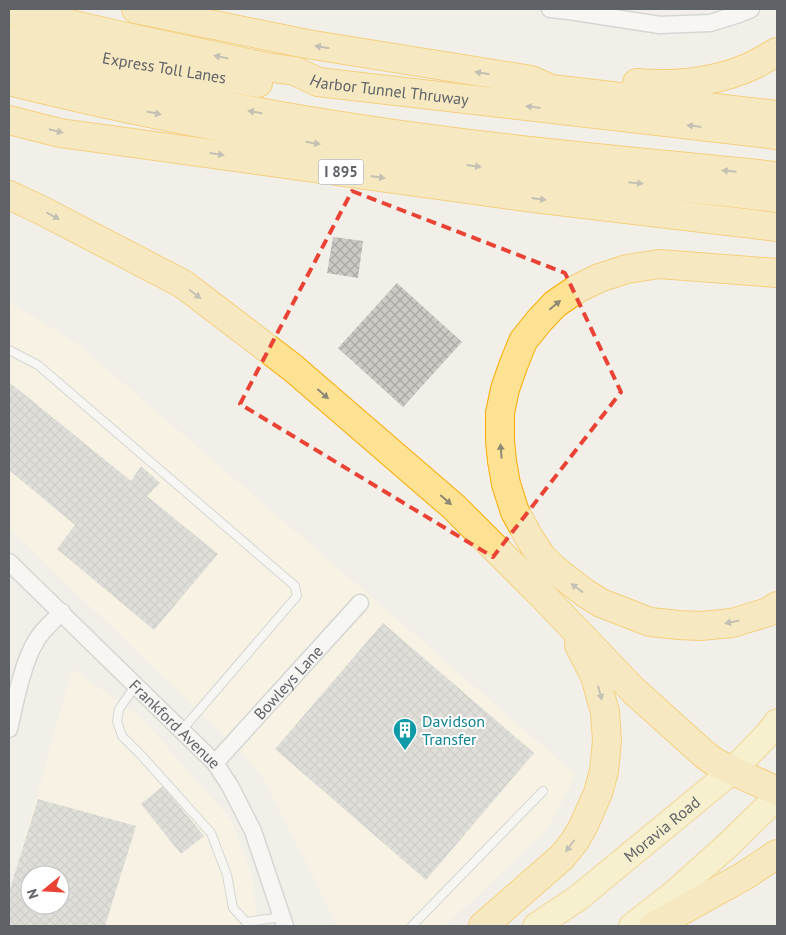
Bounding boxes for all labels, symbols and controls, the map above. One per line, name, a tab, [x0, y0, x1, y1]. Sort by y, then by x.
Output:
one-way arrow	[314, 42, 330, 50]
street label: Express Toll Lanes	[101, 47, 228, 88]
one-way arrow	[213, 53, 229, 61]
one-way arrow	[474, 68, 490, 76]
street label: Harbor Tunnel Thruway	[307, 70, 470, 109]
one-way arrow	[524, 103, 540, 111]
one-way arrow	[247, 107, 263, 115]
one-way arrow	[146, 109, 161, 117]
one-way arrow	[686, 122, 702, 130]
one-way arrow	[49, 127, 64, 135]
one-way arrow	[306, 139, 322, 147]
one-way arrow	[209, 151, 225, 159]
road number: I 895	[318, 160, 364, 184]
one-way arrow	[466, 162, 482, 170]
one-way arrow	[720, 167, 736, 175]
one-way arrow	[370, 173, 386, 181]
one-way arrow	[628, 179, 644, 187]
one-way arrow	[531, 195, 547, 203]
one-way arrow	[45, 212, 60, 220]
one-way arrow	[188, 288, 201, 299]
one-way arrow	[549, 299, 561, 311]
one-way arrow	[317, 388, 329, 399]
one-way arrow	[497, 443, 505, 459]
one-way arrow	[439, 495, 452, 506]
one-way arrow	[571, 583, 584, 593]
one-way arrow	[723, 619, 739, 627]
street label: Bowleys Lane	[249, 641, 327, 724]
street label: Frankford Avenue	[125, 675, 225, 773]
one-way arrow	[597, 685, 605, 700]
place label: Davidson Transfer	[422, 711, 485, 749]
building icon: Davidson Transfer	[392, 717, 418, 751]
street label: Moravia Road	[620, 792, 704, 866]
one-way arrow	[565, 839, 576, 852]
north arrow	[20, 865, 70, 915]
text: N	[23, 887, 43, 901]

